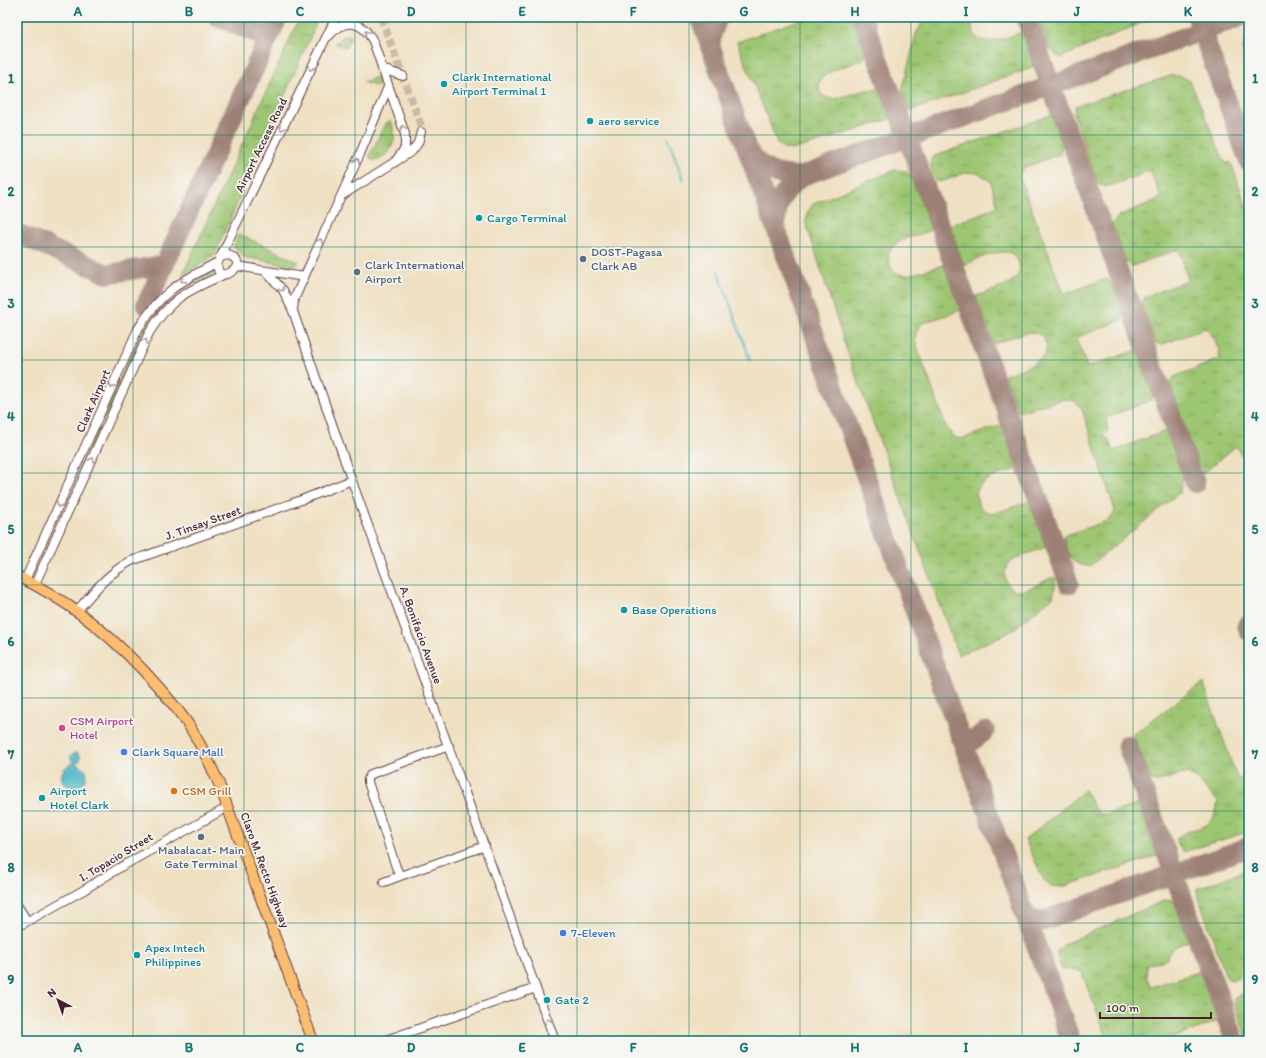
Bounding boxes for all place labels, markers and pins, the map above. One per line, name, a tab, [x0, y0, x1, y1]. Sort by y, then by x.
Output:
place label: Clark International Airport Terminal 1	[452, 70, 552, 98]
marker: Clark International Airport Terminal 1	[439, 79, 449, 89]
place label: aero service	[598, 114, 659, 128]
marker: aero service	[585, 116, 595, 126]
place label: Cargo Terminal	[487, 211, 567, 225]
marker: Cargo Terminal	[474, 213, 484, 223]
place label: DOST-Pagasa Clark AB	[591, 245, 663, 273]
marker: DOST-Pagasa Clark AB	[578, 254, 588, 264]
place label: Clark International Airport	[365, 258, 465, 286]
marker: Clark International Airport	[352, 267, 362, 277]
place label: Base Operations	[632, 603, 717, 617]
marker: Base Operations	[619, 605, 629, 615]
place label: CSM Airport Hotel	[70, 714, 134, 742]
marker: CSM Airport Hotel	[57, 723, 67, 733]
place label: Clark Square Mall	[132, 745, 224, 759]
marker: Clark Square Mall	[119, 747, 129, 757]
place label: Airport Hotel Clark	[50, 784, 109, 812]
place label: CSM Grill	[182, 784, 232, 798]
marker: CSM Grill	[169, 786, 179, 796]
marker: Airport Hotel Clark	[37, 793, 47, 803]
marker: Mabalacat- Main Gate Terminal	[196, 832, 206, 842]
place label: Mabalacat- Main Gate Terminal	[158, 843, 245, 871]
place label: 7-Eleven	[571, 926, 616, 940]
marker: 7-Eleven	[558, 928, 568, 938]
place label: Apex Intech Philippines	[145, 941, 206, 969]
marker: Apex Intech Philippines	[132, 950, 142, 960]
place label: Gate 2	[555, 993, 589, 1007]
marker: Gate 2	[542, 995, 552, 1005]

